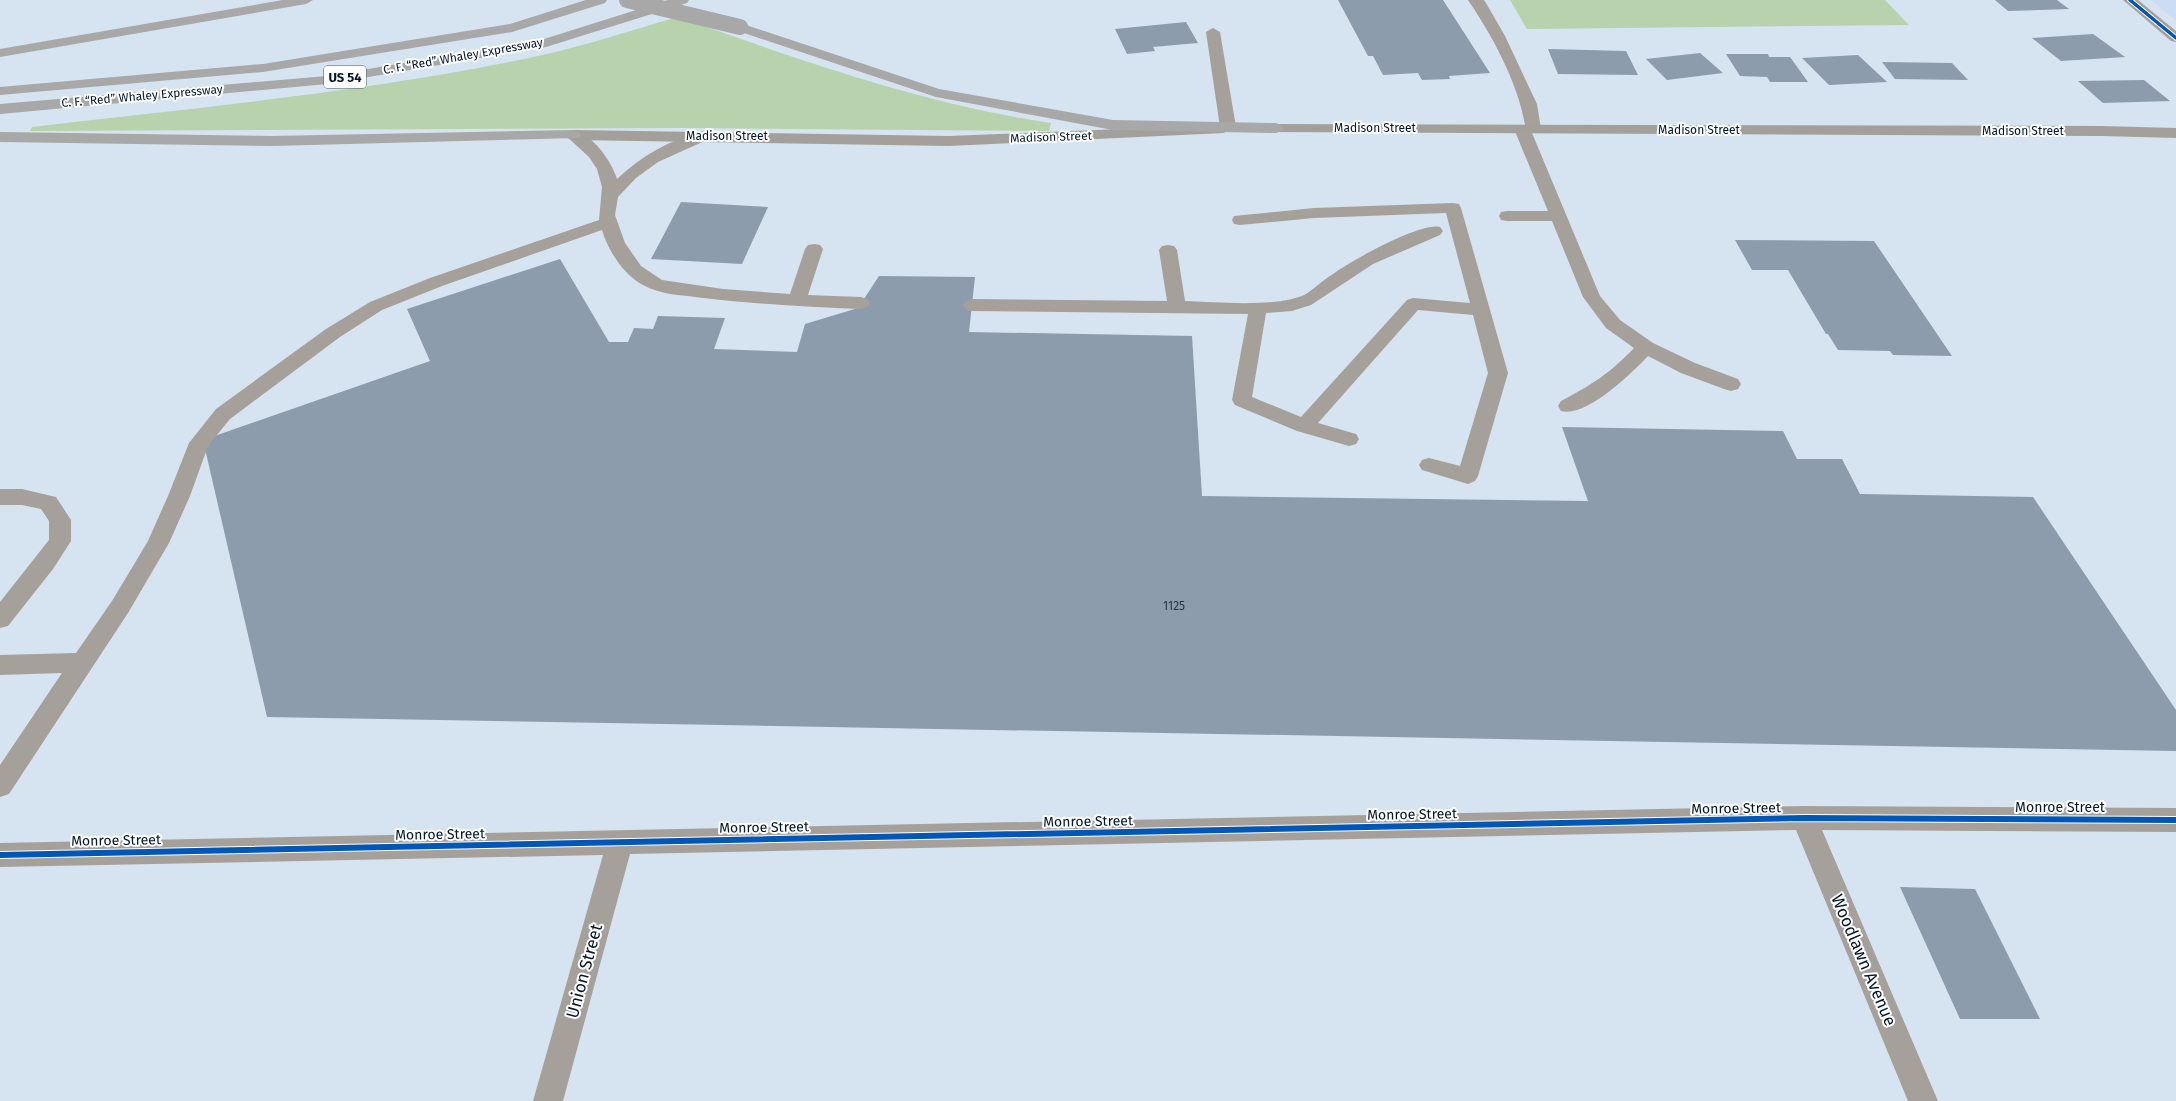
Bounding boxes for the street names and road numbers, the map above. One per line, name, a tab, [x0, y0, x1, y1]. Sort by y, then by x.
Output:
street label: C. F. “Red” Whaley Expressway	[382, 35, 544, 77]
road number: US 54	[324, 66, 366, 88]
street label: C. F. “Red” Whaley Expressway	[61, 82, 223, 110]
street label: Madison Street	[1334, 121, 1417, 135]
street label: Madison Street	[1658, 123, 1741, 137]
street label: Madison Street	[1982, 124, 2065, 138]
street label: Madison Street	[686, 129, 769, 143]
street label: Madison Street	[1010, 129, 1093, 145]
street label: Monroe Street	[1691, 799, 1782, 818]
street label: Monroe Street	[2015, 799, 2106, 816]
street label: Monroe Street	[1367, 805, 1458, 824]
street label: Monroe Street	[1043, 812, 1134, 831]
street label: Monroe Street	[719, 818, 810, 837]
street label: Monroe Street	[395, 825, 486, 844]
street label: Monroe Street	[71, 831, 162, 850]
street label: Woodlawn Avenue	[1826, 891, 1901, 1029]
street label: Union Street	[562, 921, 607, 1020]

